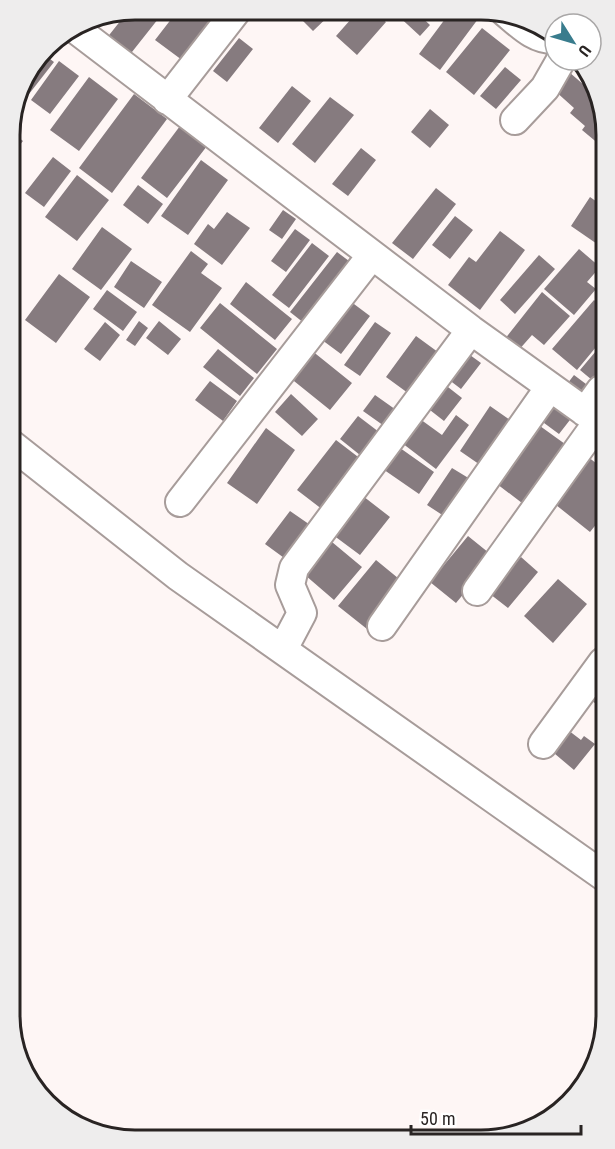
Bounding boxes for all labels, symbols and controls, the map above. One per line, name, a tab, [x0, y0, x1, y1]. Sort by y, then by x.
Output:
north arrow	[543, 12, 603, 72]
text: U	[574, 41, 595, 60]
scale bar	[411, 1098, 580, 1136]
text: 50 m	[420, 1108, 455, 1129]

